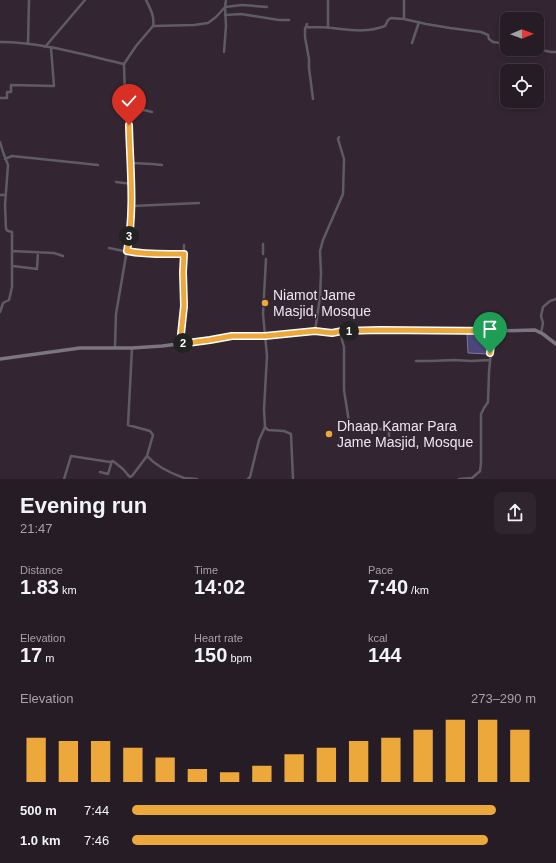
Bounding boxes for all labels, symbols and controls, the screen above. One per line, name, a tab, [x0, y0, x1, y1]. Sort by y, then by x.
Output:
north arrow	[500, 12, 544, 56]
map controls	[500, 12, 544, 108]
button: locate	[500, 64, 544, 108]
pin	[112, 84, 146, 125]
icon: check	[118, 90, 140, 112]
pin: 3	[119, 226, 139, 246]
text: 3	[126, 230, 132, 242]
place label: Niamot Jame Masjid, Mosque	[273, 287, 371, 319]
marker: Niamot Jame Masjid, Mosque	[260, 298, 270, 308]
pin	[473, 312, 507, 353]
icon: arrive	[479, 318, 501, 340]
pin: 1	[339, 321, 359, 341]
text: 1	[346, 325, 352, 337]
pin: 2	[173, 333, 193, 353]
text: 2	[180, 337, 186, 349]
place label: Dhaap Kamar Para Jame Masjid, Mosque	[337, 418, 473, 450]
marker: Dhaap Kamar Para Jame Masjid, Mosque	[324, 429, 334, 439]
button: share	[494, 492, 536, 534]
text: Evening run	[20, 493, 147, 518]
text: 21:47	[20, 521, 53, 536]
text: Distance	[20, 564, 63, 576]
text: Time	[194, 564, 218, 576]
text: Pace	[368, 564, 393, 576]
text: 1.83	[20, 576, 59, 598]
text: 14:02	[194, 576, 245, 598]
text: 7:40	[368, 576, 408, 598]
text: km	[59, 584, 77, 596]
text: /km	[408, 584, 429, 596]
text: Elevation	[20, 632, 65, 644]
text: Heart rate	[194, 632, 243, 644]
text: kcal	[368, 632, 388, 644]
text: 17	[20, 644, 42, 666]
text: 150	[194, 644, 227, 666]
text: 144	[368, 644, 401, 666]
text: m	[42, 652, 54, 664]
text: bpm	[227, 652, 252, 664]
text: Elevation	[20, 691, 73, 706]
text: 273–290 m	[471, 691, 536, 706]
text: 500 m	[20, 803, 57, 818]
text: 7:44	[84, 803, 109, 818]
text: 1.0 km	[20, 833, 60, 848]
text: 7:46	[84, 833, 109, 848]

